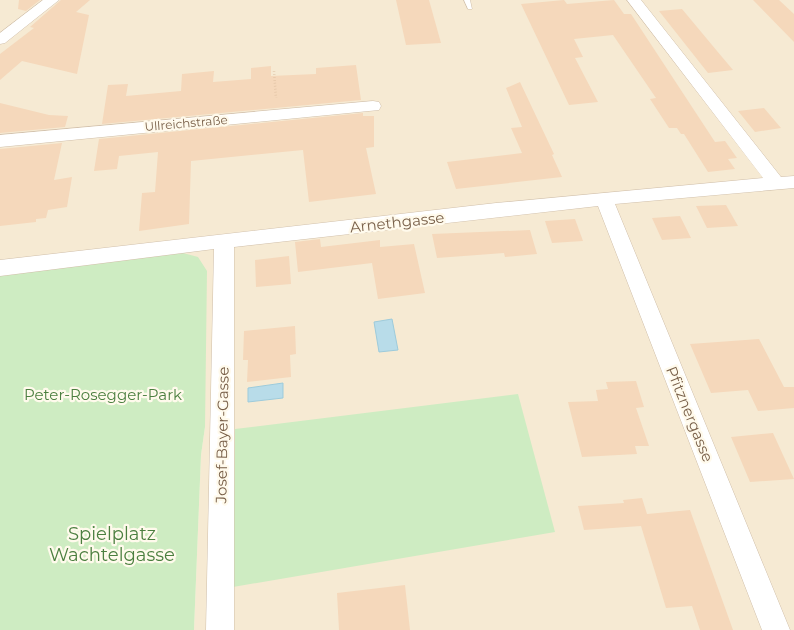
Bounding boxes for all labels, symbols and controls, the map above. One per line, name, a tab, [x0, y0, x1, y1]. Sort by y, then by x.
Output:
street label: Ullreichstraße	[144, 112, 228, 134]
street label: Arnethgasse	[349, 208, 445, 236]
street label: Pfitznergasse	[662, 363, 718, 465]
street label: Josef-Bayer-Gasse	[211, 367, 233, 504]
park label: Peter-Rosegger-Park	[24, 385, 182, 404]
park label: Spielplatz Wachtelgasse	[49, 523, 175, 566]

